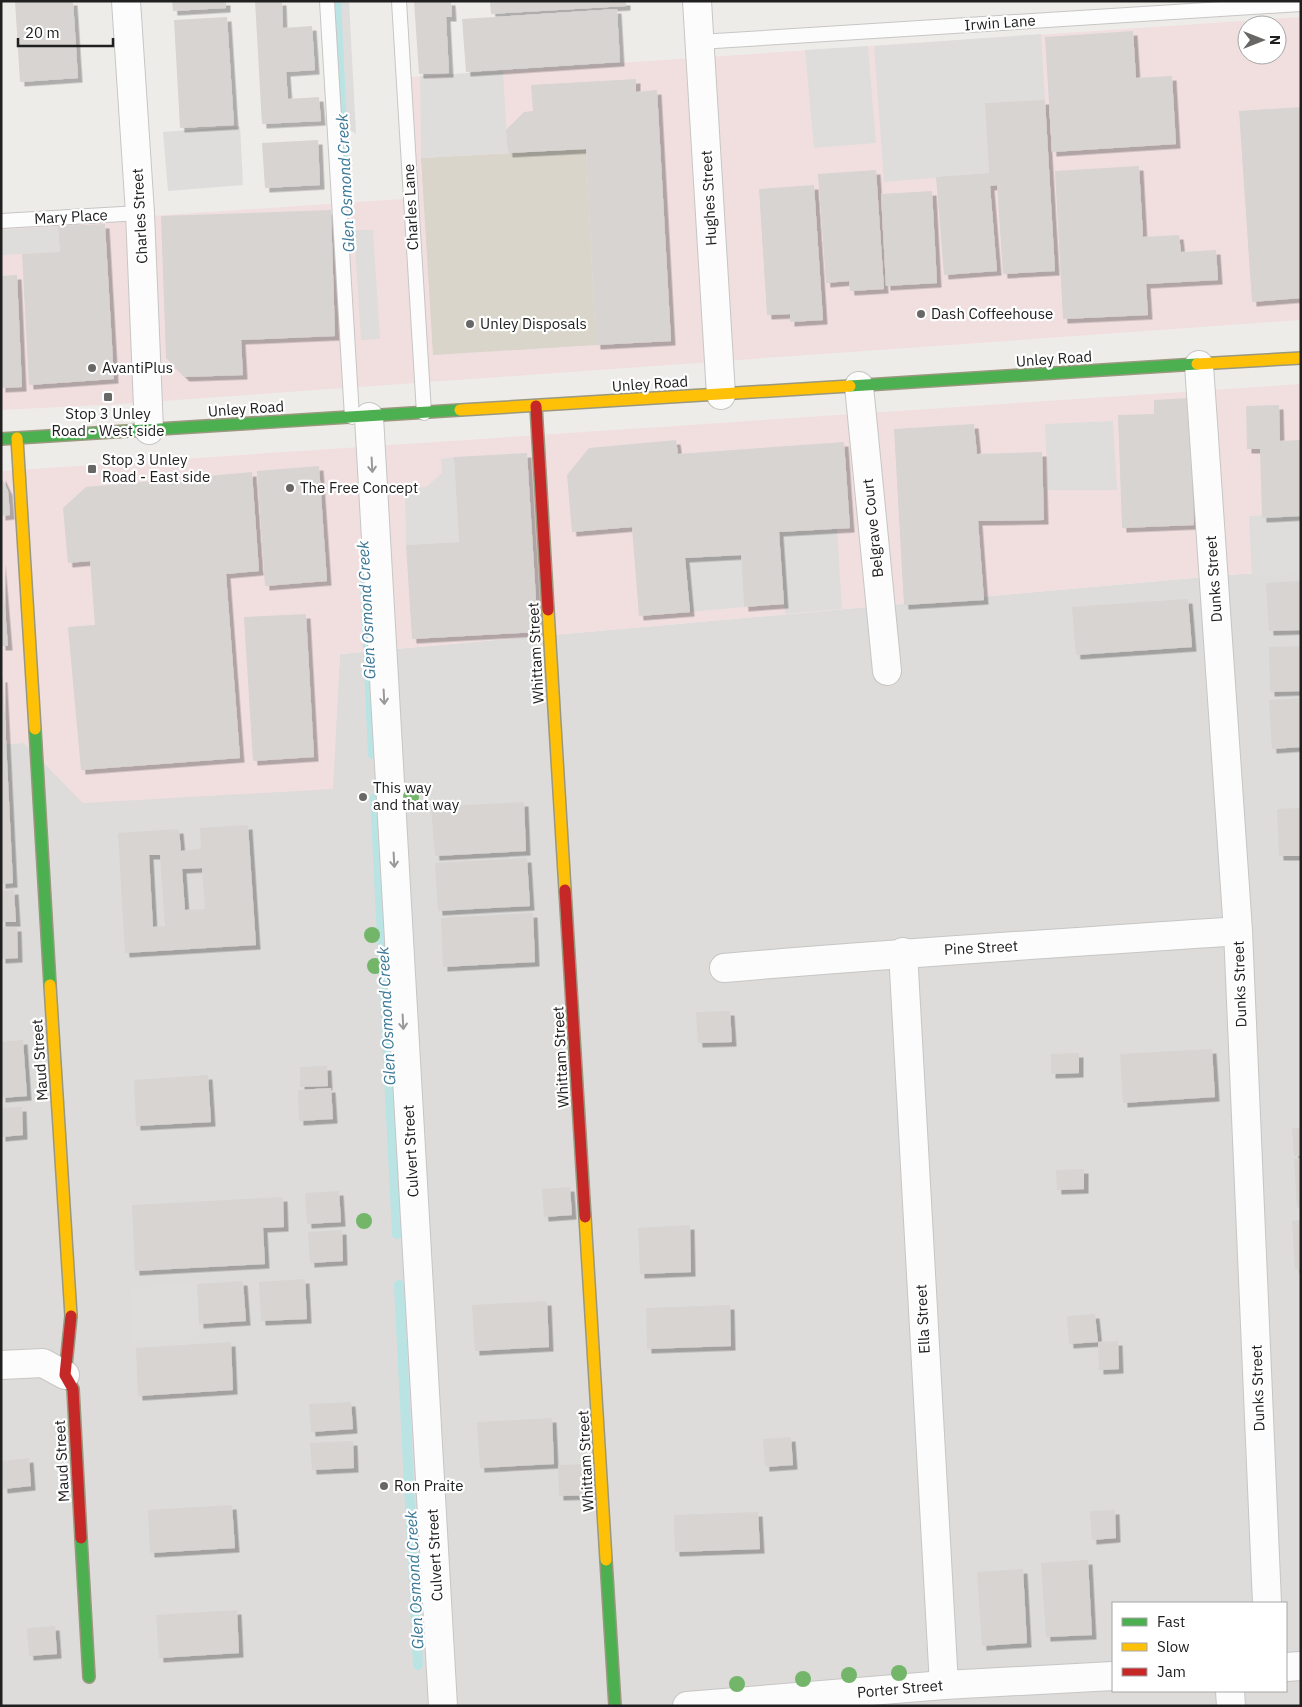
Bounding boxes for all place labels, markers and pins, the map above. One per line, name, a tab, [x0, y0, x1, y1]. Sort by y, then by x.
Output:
place label: Dash Coffeehouse	[931, 304, 1053, 323]
marker: Dash Coffeehouse	[915, 308, 927, 320]
place label: Unley Disposals	[480, 314, 587, 333]
marker: Unley Disposals	[464, 318, 476, 330]
place label: AvantiPlus	[102, 358, 173, 377]
marker: AvantiPlus	[86, 362, 98, 374]
marker: Stop 3 Unley Road - West side	[102, 391, 114, 403]
place label: Stop 3 Unley Road - West side	[52, 404, 164, 440]
place label: Stop 3 Unley Road - East side	[102, 450, 210, 486]
marker: Stop 3 Unley Road - East side	[86, 463, 98, 475]
place label: The Free Concept	[300, 478, 418, 497]
marker: The Free Concept	[284, 482, 296, 494]
place label: This way and that way	[373, 778, 460, 814]
marker: This way and that way	[357, 791, 369, 803]
place label: Ron Praite	[394, 1476, 463, 1495]
marker: Ron Praite	[378, 1480, 390, 1492]

